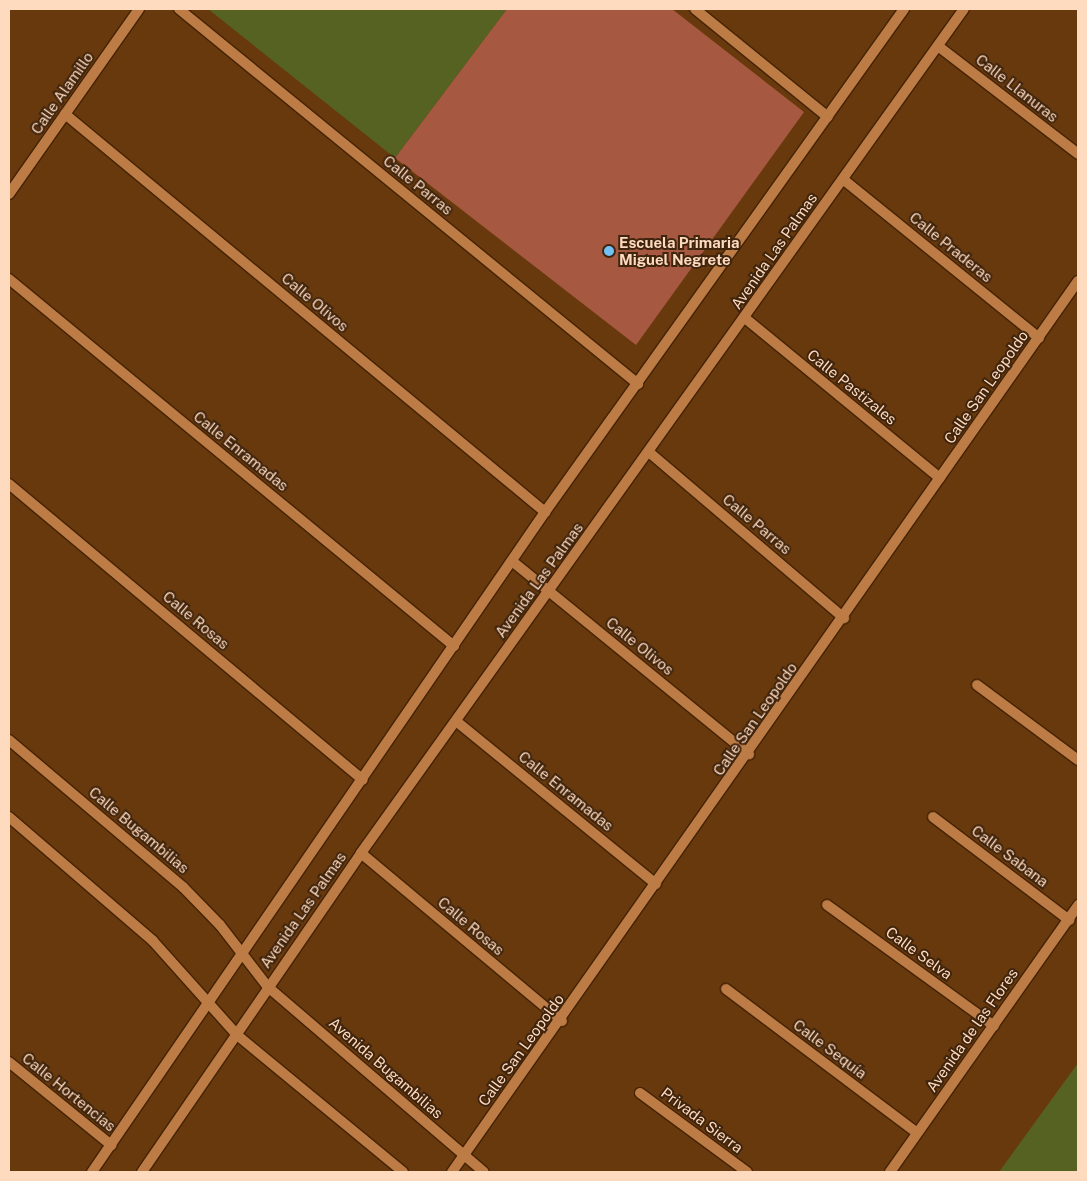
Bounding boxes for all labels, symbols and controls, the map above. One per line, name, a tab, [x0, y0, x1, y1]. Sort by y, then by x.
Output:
street label: Calle Alamillo	[27, 48, 97, 138]
street label: Calle Llanuras	[972, 50, 1062, 126]
street label: Calle Parras	[380, 152, 456, 218]
street label: Avenida Las Palmas	[727, 189, 821, 313]
street label: Calle Praderas	[906, 208, 996, 286]
place label: Escuela Primaria Miguel Negrete	[619, 233, 739, 268]
marker: Escuela Primaria Miguel Negrete	[603, 245, 615, 257]
street label: Calle Olivos	[278, 269, 352, 335]
street label: Calle San Leopoldo	[940, 327, 1032, 447]
street label: Calle Pastizales	[804, 346, 900, 428]
street label: Calle Enramadas	[190, 407, 292, 495]
street label: Calle Parras	[719, 490, 795, 558]
street label: Avenida Las Palmas	[491, 519, 587, 641]
street label: Calle Rosas	[159, 587, 233, 653]
street label: Calle Olivos	[603, 613, 677, 679]
street label: Calle San Leopoldo	[709, 659, 801, 779]
street label: Calle Enramadas	[515, 747, 617, 835]
street label: Calle Bugambilias	[85, 783, 193, 877]
street label: Calle Sabana	[968, 821, 1052, 891]
street label: Avenida Las Palmas	[256, 848, 350, 972]
street label: Calle Rosas	[434, 893, 508, 959]
street label: Calle Selva	[882, 923, 956, 983]
street label: Avenida de las Flores	[922, 965, 1022, 1095]
street label: Calle San Leopoldo	[474, 990, 568, 1110]
street label: Avenida Bugambilias	[325, 1014, 447, 1122]
street label: Calle Sequía	[790, 1016, 870, 1082]
street label: Calle Hortencias	[19, 1049, 119, 1135]
street label: Privada Sierra	[658, 1083, 746, 1157]

